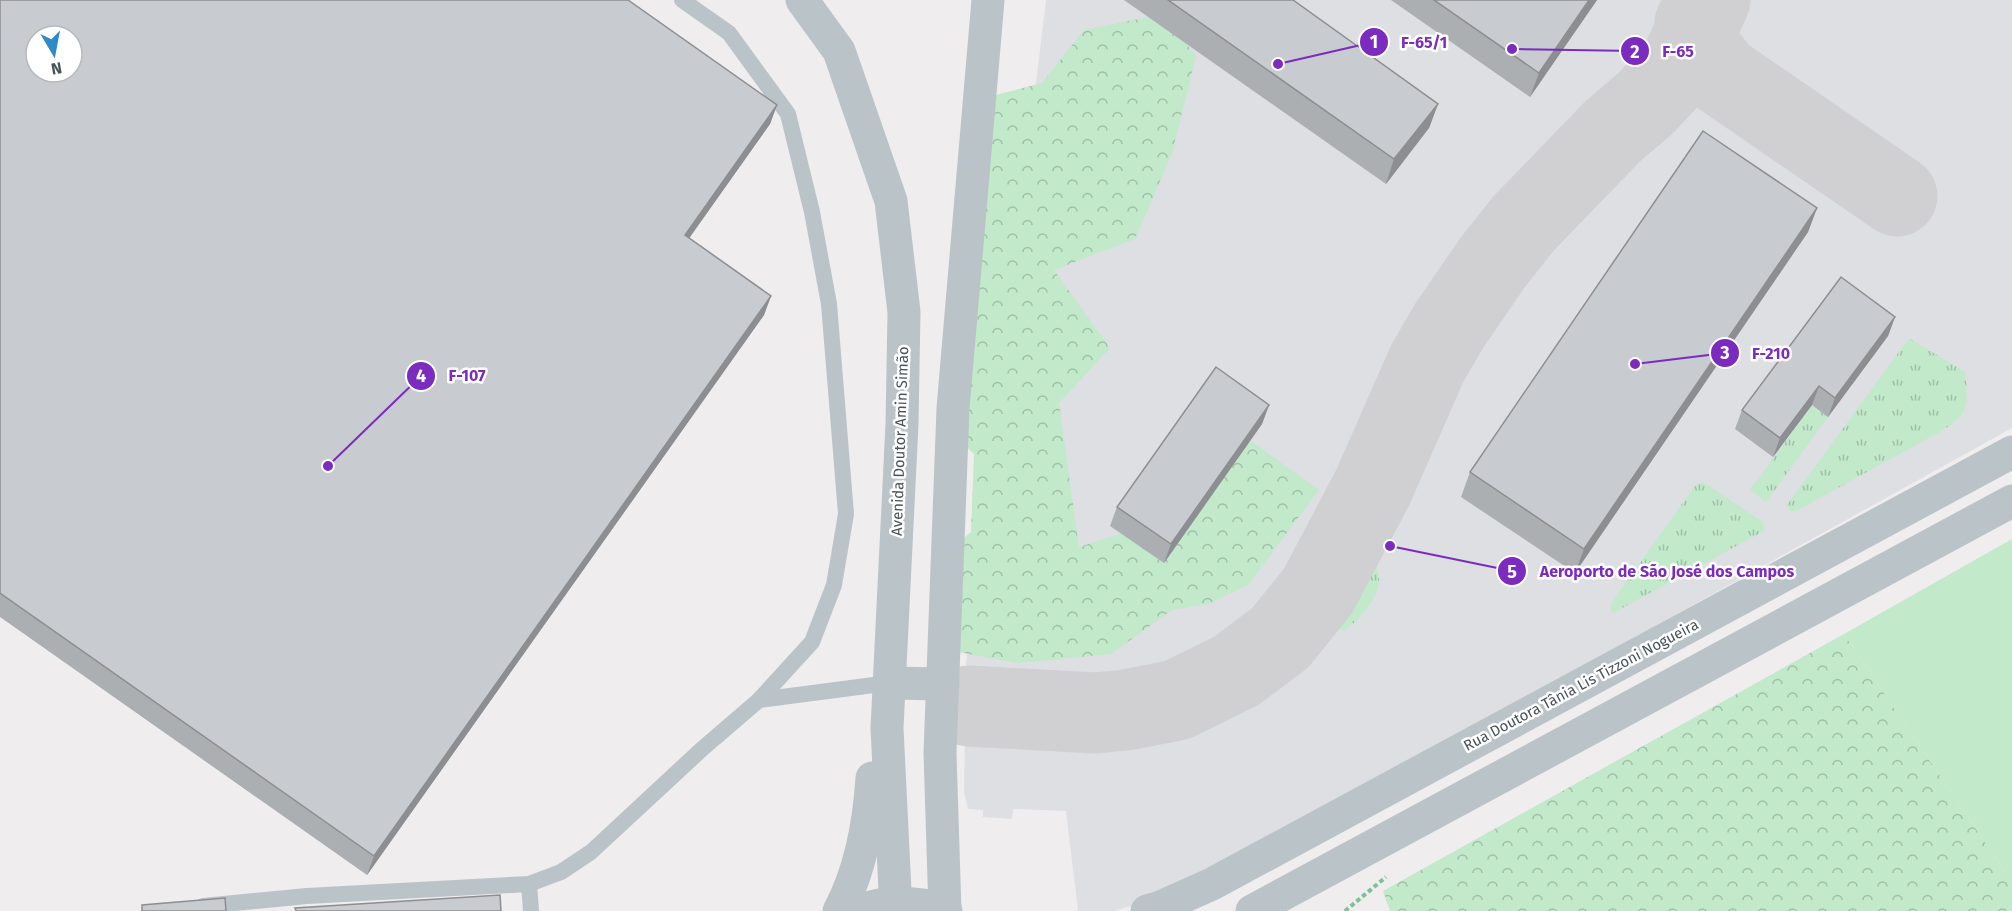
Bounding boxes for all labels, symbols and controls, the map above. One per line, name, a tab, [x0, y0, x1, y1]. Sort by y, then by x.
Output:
north arrow	[24, 24, 84, 84]
callout: F-65/1	[1359, 25, 1459, 59]
text: 1	[1370, 31, 1378, 53]
text: F-65/1	[1401, 33, 1447, 52]
callout: F-65	[1620, 34, 1706, 68]
text: 2	[1630, 41, 1640, 63]
text: F-65	[1662, 42, 1694, 61]
text: N	[50, 58, 63, 79]
callout: F-210	[1710, 336, 1802, 370]
text: 3	[1719, 342, 1730, 364]
text: F-210	[1752, 344, 1790, 363]
street label: Avenida Doutor Amin Simão	[888, 346, 912, 536]
callout: F-107	[406, 359, 497, 393]
text: 4	[416, 365, 426, 387]
text: F-107	[449, 366, 486, 385]
callout: Aeroporto de São José dos Campos	[1497, 554, 1806, 588]
text: 5	[1507, 561, 1517, 583]
text: Aeroporto de São José dos Campos	[1539, 562, 1794, 581]
street label: Rua Doutora Tânia Lis Tizzoni Nogueira	[1460, 615, 1702, 755]

